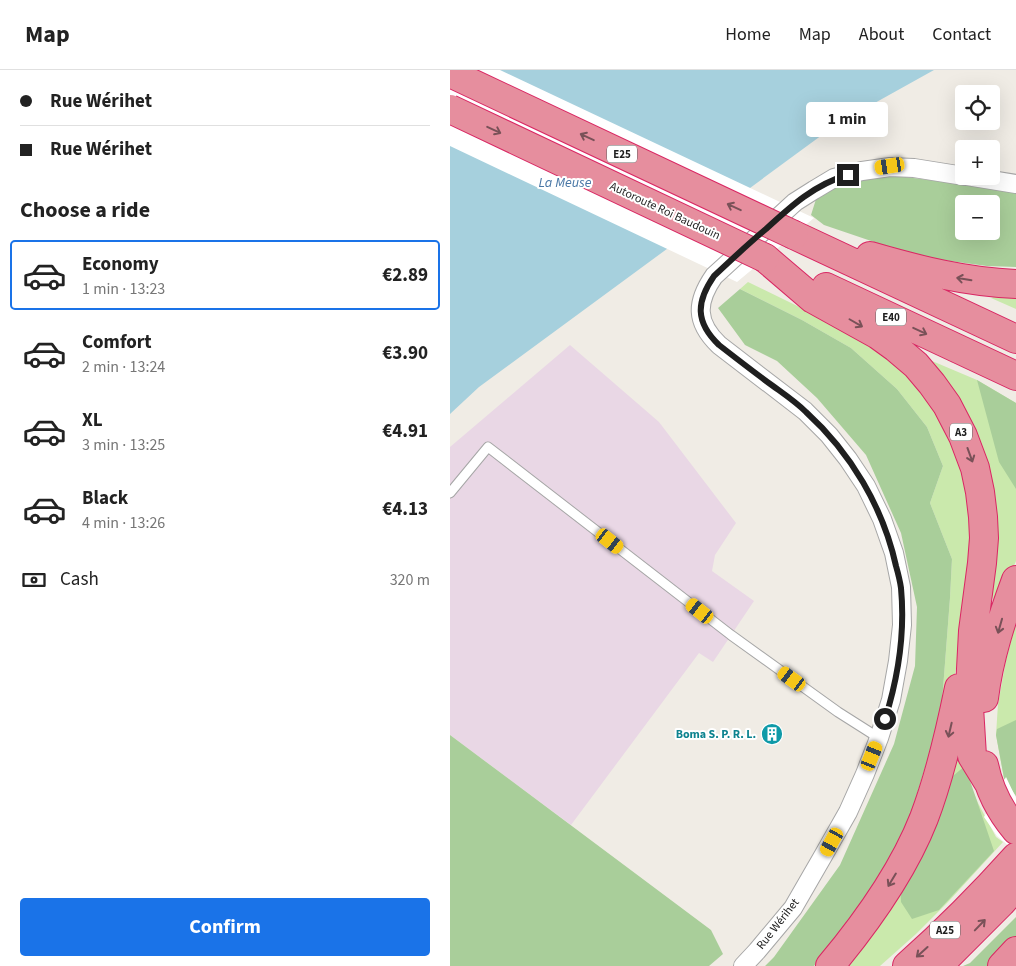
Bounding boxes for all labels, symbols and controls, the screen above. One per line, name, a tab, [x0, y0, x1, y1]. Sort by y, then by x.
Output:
text: Map	[25, 17, 70, 52]
text: Home	[725, 22, 771, 47]
text: Map	[799, 22, 831, 47]
text: About	[859, 22, 904, 47]
text: Contact	[932, 22, 991, 47]
map controls	[955, 85, 1000, 240]
button: locate	[955, 85, 1000, 130]
text: Rue Wérihet	[50, 88, 152, 115]
callout: 1 min	[807, 102, 889, 138]
text: 1 min	[828, 108, 866, 130]
one-way arrow	[486, 126, 501, 135]
one-way arrow	[580, 132, 595, 142]
text: Rue Wérihet	[50, 136, 152, 163]
button: +	[955, 140, 1000, 185]
road number: E25	[607, 146, 637, 162]
car	[874, 156, 905, 176]
route end	[837, 164, 859, 186]
water label: La Meuse	[539, 173, 592, 193]
street label: Autoroute Roi Baudouin	[607, 178, 723, 244]
text: Choose a ride	[20, 194, 150, 226]
button: −	[955, 195, 1000, 240]
one-way arrow	[727, 201, 742, 211]
text: Economy	[82, 251, 159, 278]
icon: car	[22, 253, 67, 298]
text: €2.89	[382, 262, 428, 289]
one-way arrow	[957, 273, 973, 283]
text: 1 min · 13:23	[82, 278, 165, 300]
road number: E40	[876, 308, 906, 326]
one-way arrow	[848, 318, 862, 328]
one-way arrow	[912, 327, 927, 337]
text: Comfort	[82, 329, 152, 356]
icon: car	[22, 331, 67, 376]
text: €3.90	[382, 340, 428, 367]
text: 2 min · 13:24	[82, 356, 165, 378]
text: XL	[82, 407, 103, 434]
icon: car	[22, 409, 67, 454]
text: €4.91	[382, 418, 428, 445]
road number: A3	[950, 424, 972, 441]
text: 3 min · 13:25	[82, 434, 165, 456]
one-way arrow	[966, 447, 975, 462]
text: Black	[82, 485, 128, 512]
icon: car	[22, 487, 67, 532]
text: €4.13	[382, 496, 428, 523]
text: 4 min · 13:26	[82, 512, 165, 534]
car	[593, 526, 626, 556]
icon: cash	[20, 566, 48, 594]
text: Cash	[60, 566, 99, 593]
text: 320 m	[390, 569, 430, 591]
car	[683, 596, 716, 626]
one-way arrow	[995, 617, 1005, 633]
car	[775, 664, 808, 694]
route start	[874, 708, 896, 730]
one-way arrow	[945, 721, 954, 737]
building icon: Boma S. P. R. L.	[760, 722, 784, 746]
place label: Boma S. P. R. L.	[676, 726, 756, 743]
car	[859, 739, 884, 773]
car	[818, 825, 845, 859]
one-way arrow	[886, 873, 896, 887]
street label: Rue Wérihet	[753, 895, 803, 953]
button: Confirm	[20, 898, 430, 956]
one-way arrow	[974, 918, 986, 931]
road number: A25	[930, 922, 960, 938]
one-way arrow	[915, 946, 928, 958]

